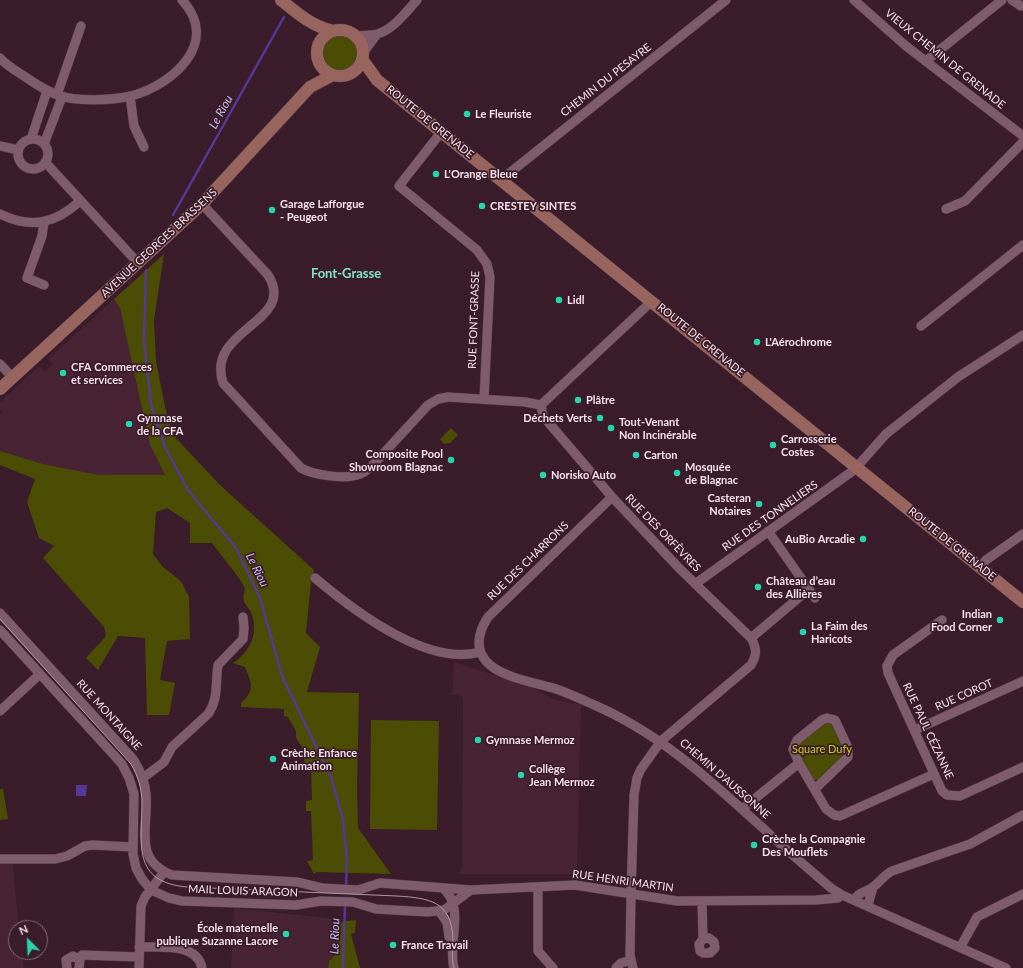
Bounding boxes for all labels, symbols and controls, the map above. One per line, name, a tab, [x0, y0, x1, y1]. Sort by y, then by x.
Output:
street label: VIEUX CHEMIN DE GRENADE	[882, 6, 1008, 112]
street label: CHEMIN DU PESAYRE	[558, 40, 654, 120]
street label: ROUTE DE GRENADE	[384, 83, 476, 161]
water label: Le Riou	[206, 93, 236, 131]
place label: Le Fleuriste	[475, 107, 532, 121]
marker: Le Fleuriste	[462, 109, 472, 119]
place label: L'Orange Bleue	[444, 167, 518, 181]
marker: L'Orange Bleue	[431, 169, 441, 179]
street label: AVENUE GEORGES BRASSENS	[98, 186, 220, 300]
place label: Garage Lafforgue - Peugeot	[280, 197, 364, 223]
place label: CRESTEY SINTES	[490, 199, 576, 213]
marker: CRESTEY SINTES	[477, 201, 487, 211]
marker: Garage Lafforgue - Peugeot	[267, 205, 277, 215]
district label: Font-Grasse	[311, 266, 381, 282]
street label: RUE FONT-GRASSE	[466, 271, 482, 369]
place label: Lidl	[567, 293, 584, 307]
marker: Lidl	[554, 295, 564, 305]
street label: ROUTE DE GRENADE	[655, 301, 747, 379]
place label: L'Aérochrome	[765, 335, 832, 349]
marker: L'Aérochrome	[752, 337, 762, 347]
place label: CFA Commerces et services	[71, 360, 152, 386]
marker: CFA Commerces et services	[58, 368, 68, 378]
place label: Plâtre	[586, 393, 615, 407]
marker: Plâtre	[573, 395, 583, 405]
place label: Gymnase de la CFA	[137, 411, 183, 437]
place label: Déchets Verts	[523, 411, 592, 425]
marker: Déchets Verts	[595, 413, 605, 423]
place label: Tout-Venant Non Incinérable	[619, 415, 697, 441]
marker: Gymnase de la CFA	[124, 419, 134, 429]
marker: Tout-Venant Non Incinérable	[606, 423, 616, 433]
place label: Carrosserie Costes	[781, 432, 837, 458]
marker: Carrosserie Costes	[768, 440, 778, 450]
place label: Composite Pool Showroom Blagnac	[349, 447, 443, 473]
place label: Carton	[644, 448, 678, 462]
marker: Carton	[631, 450, 641, 460]
marker: Composite Pool Showroom Blagnac	[446, 455, 456, 465]
place label: Mosquée de Blagnac	[685, 460, 738, 486]
place label: Norisko Auto	[551, 468, 616, 482]
marker: Mosquée de Blagnac	[672, 468, 682, 478]
marker: Norisko Auto	[538, 470, 548, 480]
street label: RUE DES TONNELIERS	[720, 478, 820, 554]
place label: Casteran Notaires	[708, 491, 751, 517]
street label: RUE DES ORFÈVRES	[623, 492, 703, 574]
marker: Casteran Notaires	[754, 499, 764, 509]
street label: ROUTE DE GRENADE	[906, 505, 998, 583]
street label: RUE DES CHARRONS	[485, 519, 571, 603]
place label: AuBio Arcadie	[785, 532, 855, 546]
marker: AuBio Arcadie	[858, 534, 868, 544]
water label: Le Riou	[243, 551, 271, 589]
place label: Château d’eau des Allières	[766, 574, 835, 600]
marker: Château d’eau des Allières	[753, 582, 763, 592]
place label: Indian Food Corner	[931, 607, 992, 633]
marker: Indian Food Corner	[995, 615, 1005, 625]
place label: La Faim des Haricots	[811, 619, 868, 645]
marker: La Faim des Haricots	[798, 627, 808, 637]
street label: RUE COROT	[933, 676, 995, 714]
street label: RUE MONTAIGNE	[74, 677, 144, 753]
street label: RUE PAUL CÉZANNE	[900, 681, 956, 781]
place label: Gymnase Mermoz	[486, 733, 575, 747]
marker: Gymnase Mermoz	[473, 735, 483, 745]
street label: CHEMIN D'AUSSONNE	[677, 736, 773, 822]
park label: Square Dufy	[792, 742, 852, 756]
place label: Crèche Enfance Animation	[281, 746, 357, 772]
marker: Crèche Enfance Animation	[268, 754, 278, 764]
place label: Collège Jean Mermoz	[529, 762, 595, 788]
marker: Collège Jean Mermoz	[516, 770, 526, 780]
place label: Crèche la Compagnie Des Mouflets	[762, 832, 865, 858]
marker: Crèche la Compagnie Des Mouflets	[749, 840, 759, 850]
street label: RUE HENRI MARTIN	[571, 867, 675, 895]
street label: MAIL LOUIS ARAGON	[188, 882, 298, 900]
water label: Le Riou	[327, 918, 343, 954]
north arrow	[8, 920, 48, 960]
place label: École maternelle publique Suzanne Lacore	[156, 921, 278, 947]
text: N	[17, 922, 30, 937]
marker: École maternelle publique Suzanne Lacore	[281, 929, 291, 939]
place label: France Travail	[401, 938, 468, 952]
marker: France Travail	[388, 940, 398, 950]

